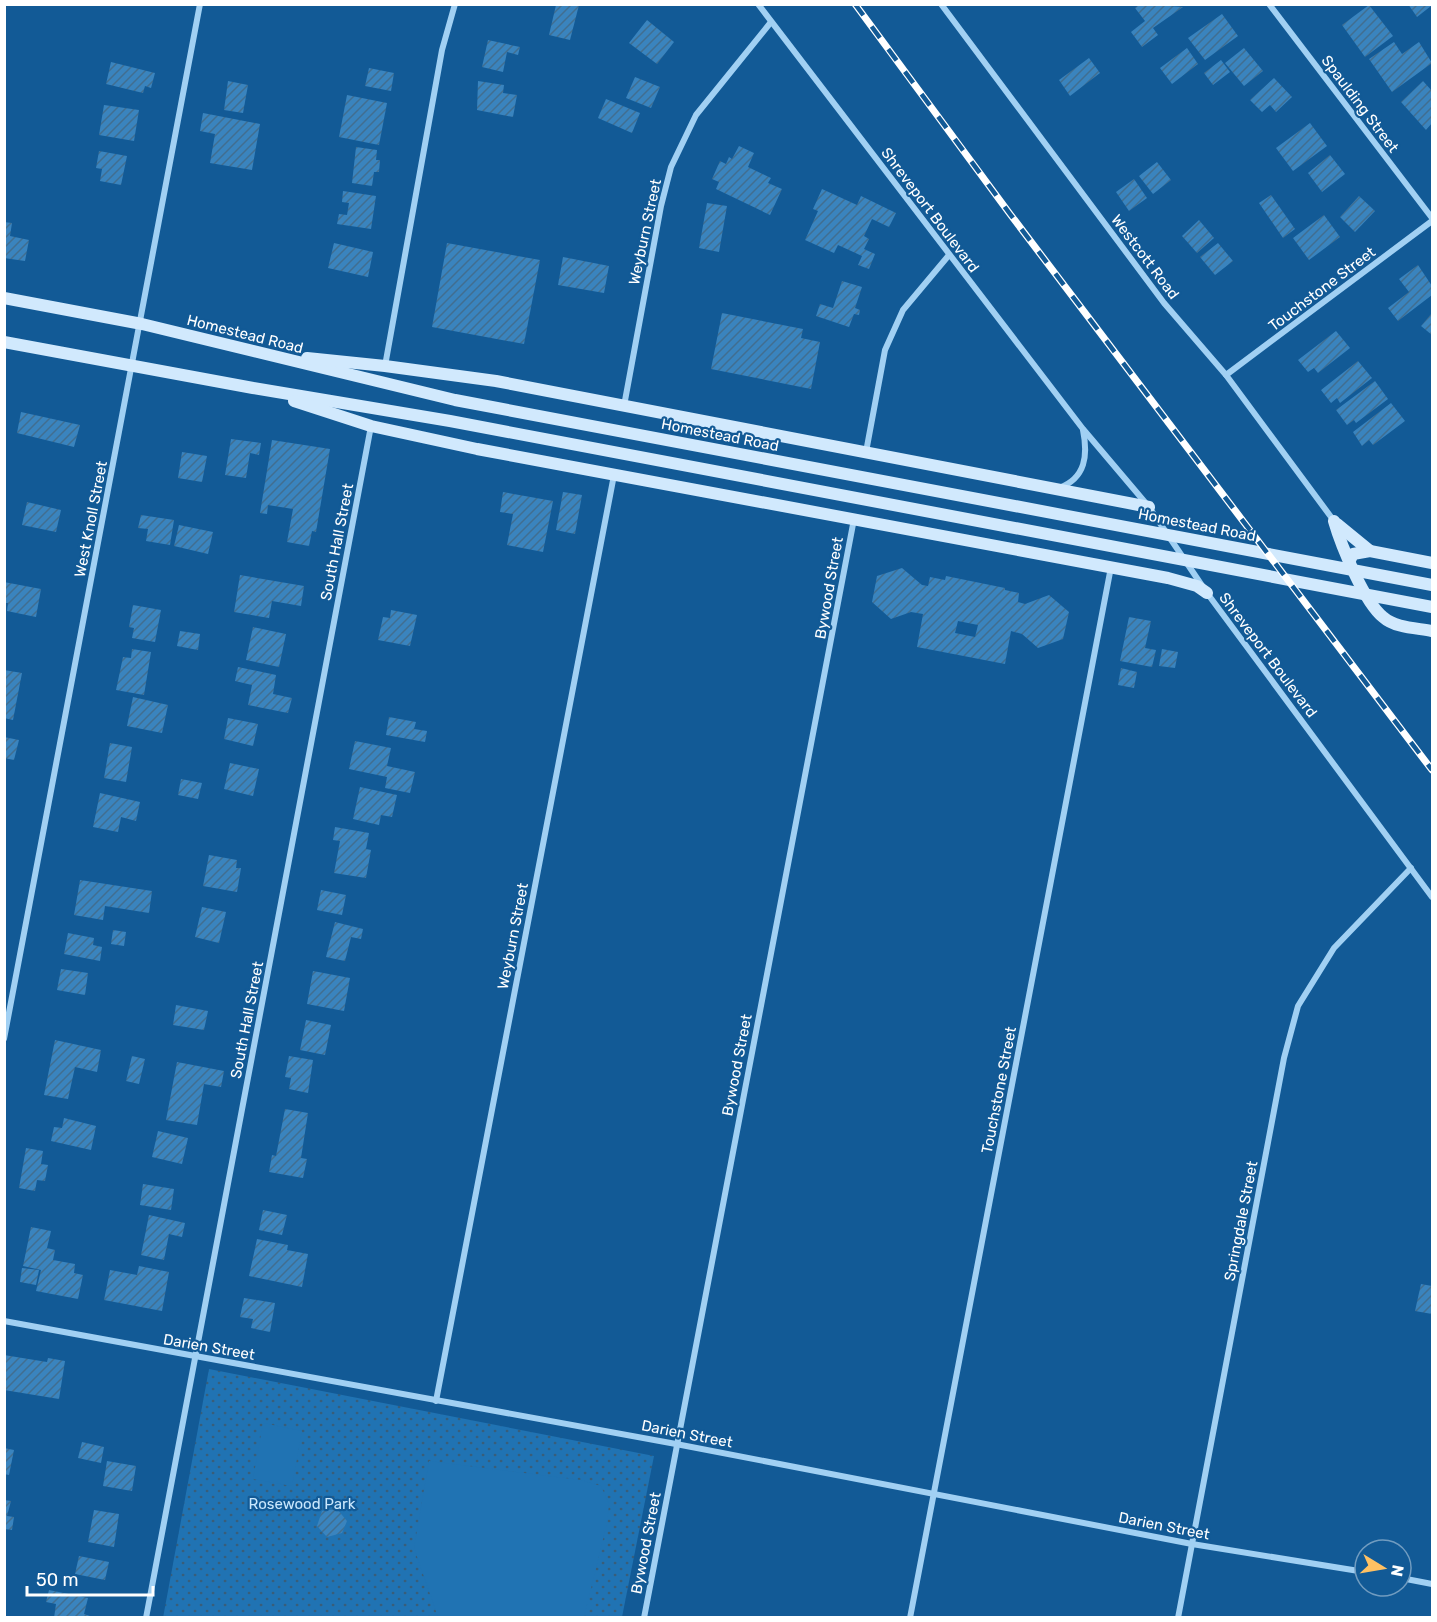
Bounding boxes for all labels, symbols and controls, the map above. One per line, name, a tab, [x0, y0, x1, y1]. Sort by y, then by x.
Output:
street label: Spaulding Street	[1318, 52, 1402, 156]
street label: Shreveport Boulevard	[877, 144, 983, 276]
street label: Weyburn Street	[625, 177, 665, 287]
street label: Westcott Road	[1107, 211, 1183, 303]
street label: Touchstone Street	[1265, 243, 1379, 335]
street label: Homestead Road	[185, 311, 305, 357]
street label: Homestead Road	[660, 415, 780, 455]
street label: West Knoll Street	[71, 459, 111, 579]
street label: South Hall Street	[317, 482, 357, 602]
street label: Homestead Road	[1137, 505, 1257, 545]
street label: Bywood Street	[811, 535, 847, 640]
street label: Shreveport Boulevard	[1215, 589, 1321, 721]
street label: Weyburn Street	[494, 881, 532, 991]
street label: South Hall Street	[227, 960, 267, 1080]
street label: Bywood Street	[718, 1012, 756, 1117]
street label: Touchstone Street	[978, 1025, 1020, 1155]
street label: Springdale Street	[1221, 1159, 1261, 1283]
street label: Darien Street	[162, 1330, 256, 1364]
street label: Darien Street	[640, 1416, 734, 1452]
street label: Bywood Street	[627, 1490, 665, 1595]
park label: Rosewood Park	[248, 1495, 356, 1513]
street label: Darien Street	[1117, 1508, 1211, 1544]
north arrow	[1353, 1538, 1413, 1598]
scale bar	[27, 1559, 153, 1597]
text: N	[1387, 1563, 1408, 1578]
text: 50 m	[36, 1569, 79, 1591]

